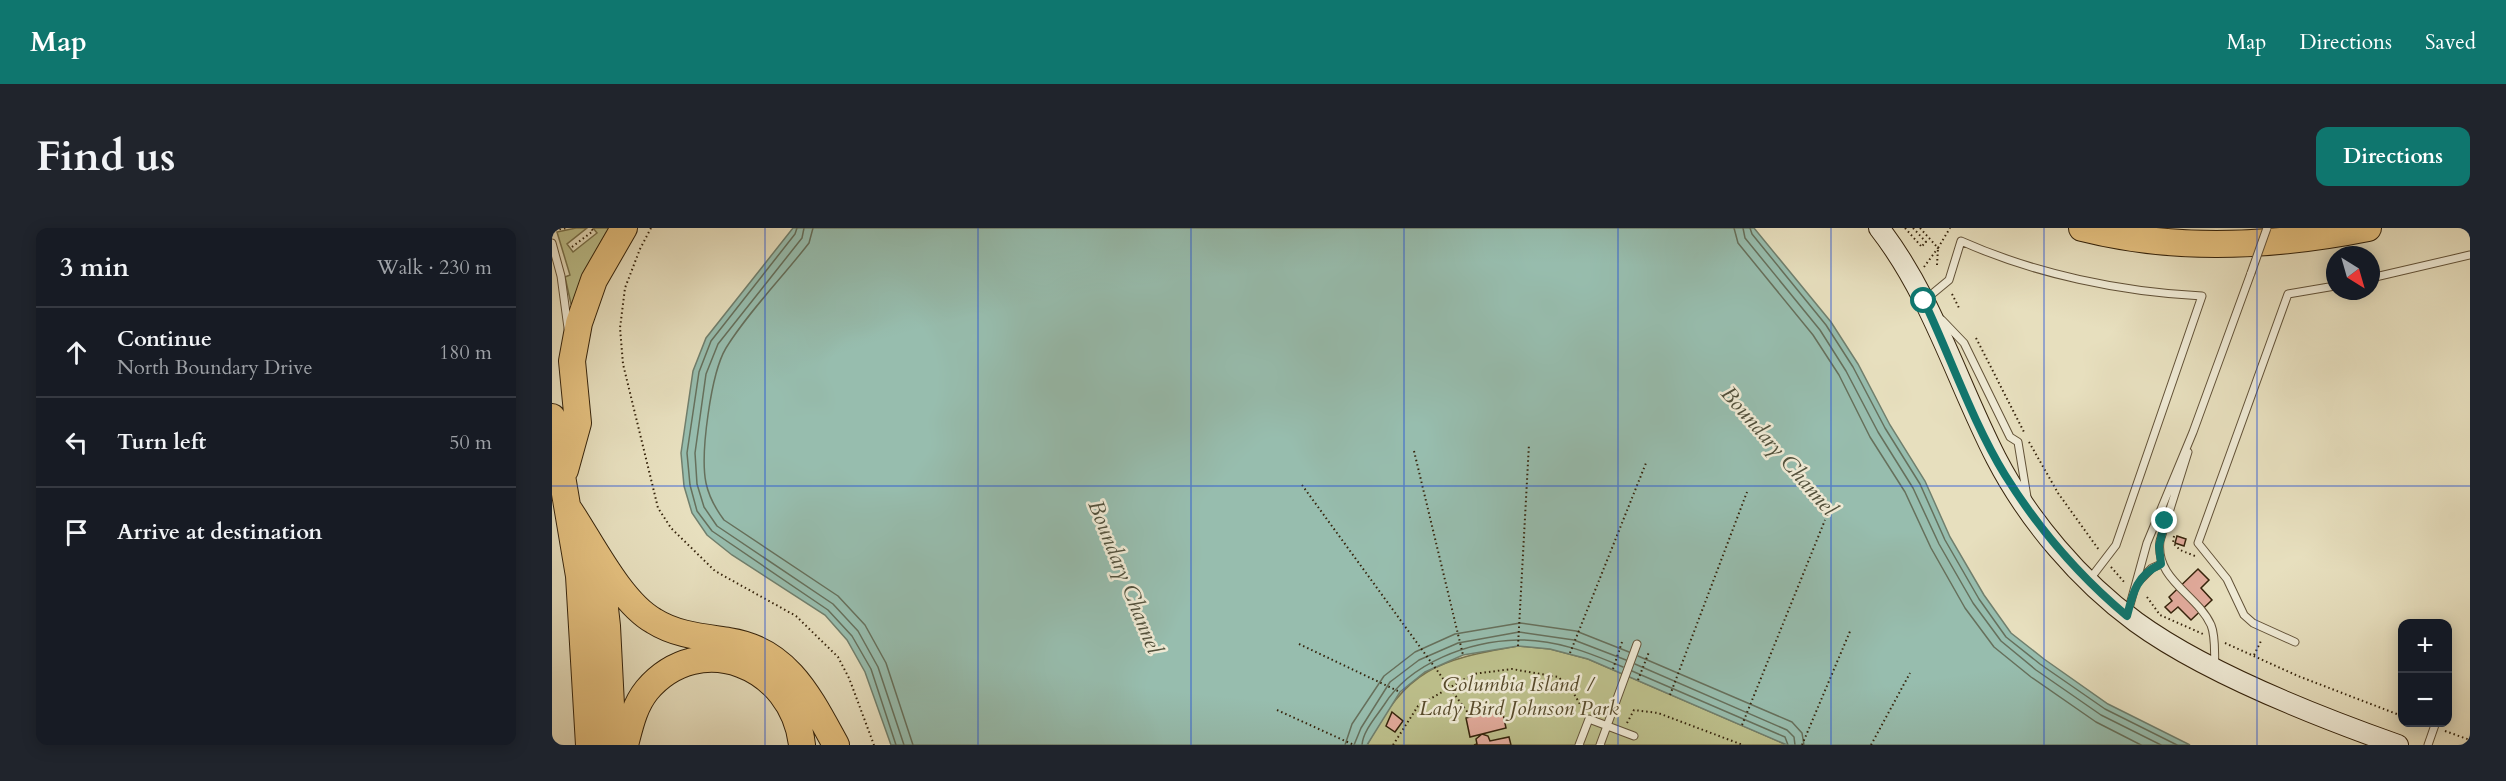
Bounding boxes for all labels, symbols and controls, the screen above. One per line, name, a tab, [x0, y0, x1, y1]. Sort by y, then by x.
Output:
text: Map	[30, 23, 87, 61]
text: Map	[2226, 28, 2266, 57]
text: Directions	[2299, 28, 2392, 57]
text: Saved	[2425, 28, 2476, 57]
button: Directions	[2316, 127, 2470, 186]
text: Find us	[36, 128, 176, 185]
north arrow	[2326, 246, 2380, 300]
text: 3 min	[60, 250, 129, 285]
text: Walk · 230 m	[377, 254, 492, 281]
route start	[1910, 287, 1936, 313]
text: Continue	[117, 324, 212, 354]
icon: ahead	[60, 336, 93, 369]
text: 180 m	[439, 339, 492, 366]
text: North Boundary Drive	[117, 354, 312, 381]
water label: Boundary Channel	[1714, 379, 1845, 523]
icon: left	[60, 426, 93, 459]
text: Turn left	[117, 427, 206, 457]
text: 50 m	[449, 429, 492, 456]
water label: Boundary Channel	[1080, 496, 1170, 659]
route end	[2151, 507, 2177, 533]
icon: arrive	[60, 516, 93, 549]
text: Arrive at destination	[117, 517, 322, 547]
map controls	[2398, 619, 2452, 727]
button: +	[2398, 619, 2452, 673]
park label: Columbia Island / Lady Bird Johnson Park	[1419, 670, 1620, 723]
button: −	[2398, 673, 2452, 727]

